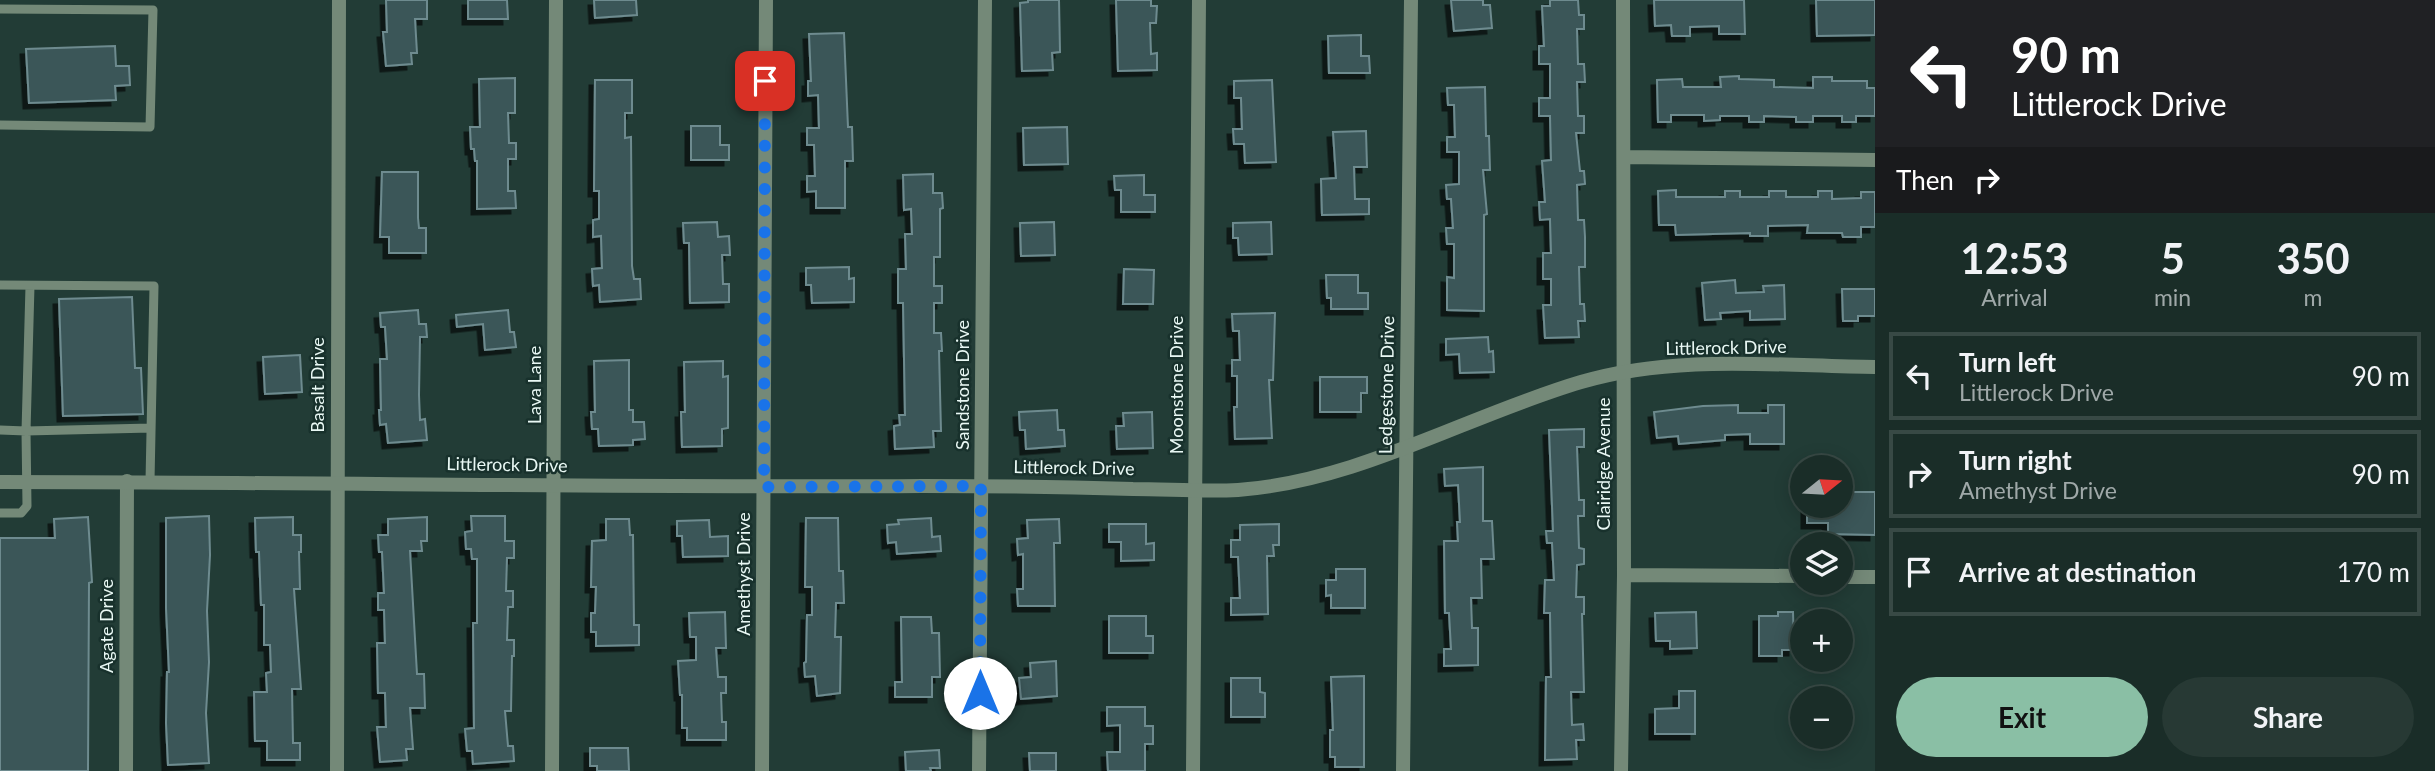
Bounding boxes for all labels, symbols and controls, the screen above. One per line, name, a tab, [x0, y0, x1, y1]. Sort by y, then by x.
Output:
text: 90 m	[2011, 25, 2121, 83]
icon: left	[1896, 28, 1987, 119]
pin	[735, 51, 795, 111]
icon: arrive	[746, 62, 784, 100]
text: Littlerock Drive	[2011, 84, 2227, 123]
icon: right	[1968, 161, 2006, 199]
text: Then	[1896, 164, 1954, 196]
text: 12:53	[1960, 233, 2069, 283]
text: 5	[2160, 233, 2185, 283]
text: 350	[2277, 233, 2350, 283]
text: Arrival	[1981, 283, 2048, 311]
text: min	[2154, 283, 2191, 311]
text: m	[2304, 283, 2323, 311]
street label: Moonstone Drive	[1165, 316, 1187, 454]
street label: Ledgestone Drive	[1374, 316, 1398, 454]
street label: Sandstone Drive	[951, 320, 973, 450]
street label: Littlerock Drive	[1665, 335, 1787, 359]
street label: Basalt Drive	[306, 337, 328, 433]
street label: Lava Lane	[523, 346, 545, 424]
text: Turn left	[1959, 346, 2056, 378]
icon: left	[1900, 357, 1938, 395]
text: 90 m	[2352, 360, 2410, 392]
text: Littlerock Drive	[1959, 378, 2114, 406]
street label: Clairidge Avenue	[1592, 398, 1614, 530]
text: Turn right	[1959, 444, 2072, 476]
street label: Littlerock Drive	[446, 452, 568, 476]
street label: Littlerock Drive	[1013, 455, 1135, 479]
north arrow	[1790, 455, 1853, 518]
map controls	[1790, 455, 1853, 749]
icon: right	[1900, 455, 1938, 493]
text: 90 m	[2352, 458, 2410, 490]
text: Amethyst Drive	[1959, 476, 2117, 504]
street label: Amethyst Drive	[732, 512, 754, 636]
button: layers	[1790, 532, 1853, 595]
icon: arrive	[1900, 553, 1938, 591]
text: Arrive at destination	[1959, 556, 2196, 588]
text: 170 m	[2337, 556, 2410, 588]
street label: Agate Drive	[95, 579, 117, 673]
button: +	[1790, 609, 1853, 672]
position arrow	[943, 656, 1017, 730]
button: Exit	[1896, 677, 2148, 757]
button: Share	[2162, 677, 2414, 757]
button: −	[1790, 686, 1853, 749]

